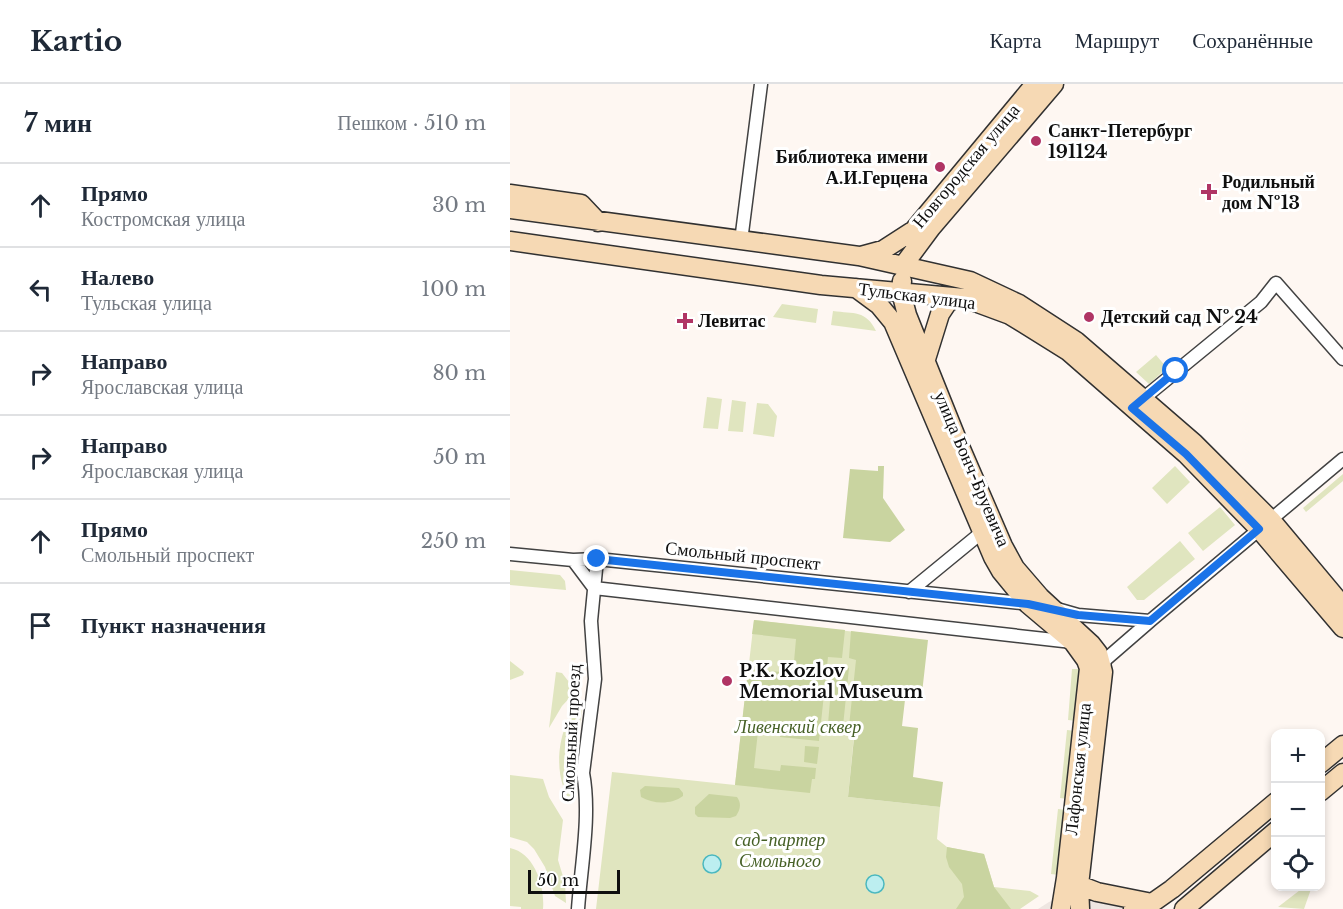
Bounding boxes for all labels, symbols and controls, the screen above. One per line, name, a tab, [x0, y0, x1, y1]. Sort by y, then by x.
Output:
text: Kartio	[30, 24, 122, 59]
text: Карта	[990, 28, 1042, 54]
text: Маршрут	[1075, 28, 1159, 54]
text: Сохранённые	[1192, 28, 1313, 54]
street label: Новгородская улица	[908, 99, 1024, 233]
text: 7 мин	[24, 107, 92, 139]
text: Пешком · 510 m	[337, 111, 486, 135]
place label: Санкт-Петербург 191124	[1048, 120, 1192, 163]
marker: Санкт-Петербург 191124	[1029, 134, 1043, 148]
place label: Библиотека имени А.И.Герцена	[776, 146, 928, 189]
marker: Библиотека имени А.И.Герцена	[933, 160, 947, 174]
place label: Родильный дом №13	[1222, 171, 1315, 214]
text: Прямо	[81, 180, 148, 207]
marker: Родильный дом №13	[1200, 183, 1218, 201]
icon: ahead	[24, 189, 57, 222]
text: 30 m	[432, 193, 486, 217]
text: Костромская улица	[81, 207, 245, 231]
text: Налево	[81, 264, 154, 291]
icon: left	[24, 273, 57, 306]
text: 100 m	[421, 277, 486, 301]
street label: Тульская улица	[857, 278, 977, 314]
text: Тульская улица	[81, 291, 212, 315]
place label: Детский сад № 24	[1101, 306, 1258, 328]
place label: Левитас	[698, 310, 765, 332]
marker: Детский сад № 24	[1082, 310, 1096, 324]
marker: Левитас	[676, 312, 694, 330]
text: Направо	[81, 348, 167, 375]
icon: right	[24, 357, 57, 390]
route start	[1162, 357, 1188, 383]
text: 80 m	[432, 361, 486, 385]
text: Ярославская улица	[81, 375, 243, 399]
street label: улица Бонч-Бруевича	[929, 388, 1015, 550]
text: Направо	[81, 432, 167, 459]
icon: right	[24, 441, 57, 474]
text: 50 m	[433, 445, 486, 469]
text: Ярославская улица	[81, 459, 243, 483]
text: Прямо	[81, 516, 148, 543]
icon: ahead	[24, 525, 57, 558]
text: 250 m	[421, 529, 486, 553]
street label: Смольный проспект	[664, 537, 822, 575]
text: Смольный проспект	[81, 543, 254, 567]
route end	[583, 545, 609, 571]
icon: arrive	[24, 609, 57, 642]
text: Пункт назначения	[81, 612, 266, 639]
place label: P.K. Kozlov Memorial Museum	[739, 660, 923, 703]
street label: Смольный проезд	[556, 664, 586, 802]
marker: P.K. Kozlov Memorial Museum	[720, 674, 734, 688]
street label: Лафонская улица	[1060, 702, 1096, 836]
park label: Ливенский сквер	[734, 716, 861, 738]
map controls	[1271, 729, 1325, 891]
button: +	[1271, 729, 1325, 783]
button: −	[1271, 783, 1325, 837]
park label: сад-партер Смольного	[735, 829, 825, 872]
button: locate	[1271, 837, 1325, 891]
scale bar	[528, 867, 620, 894]
text: 50 m	[537, 870, 579, 890]

